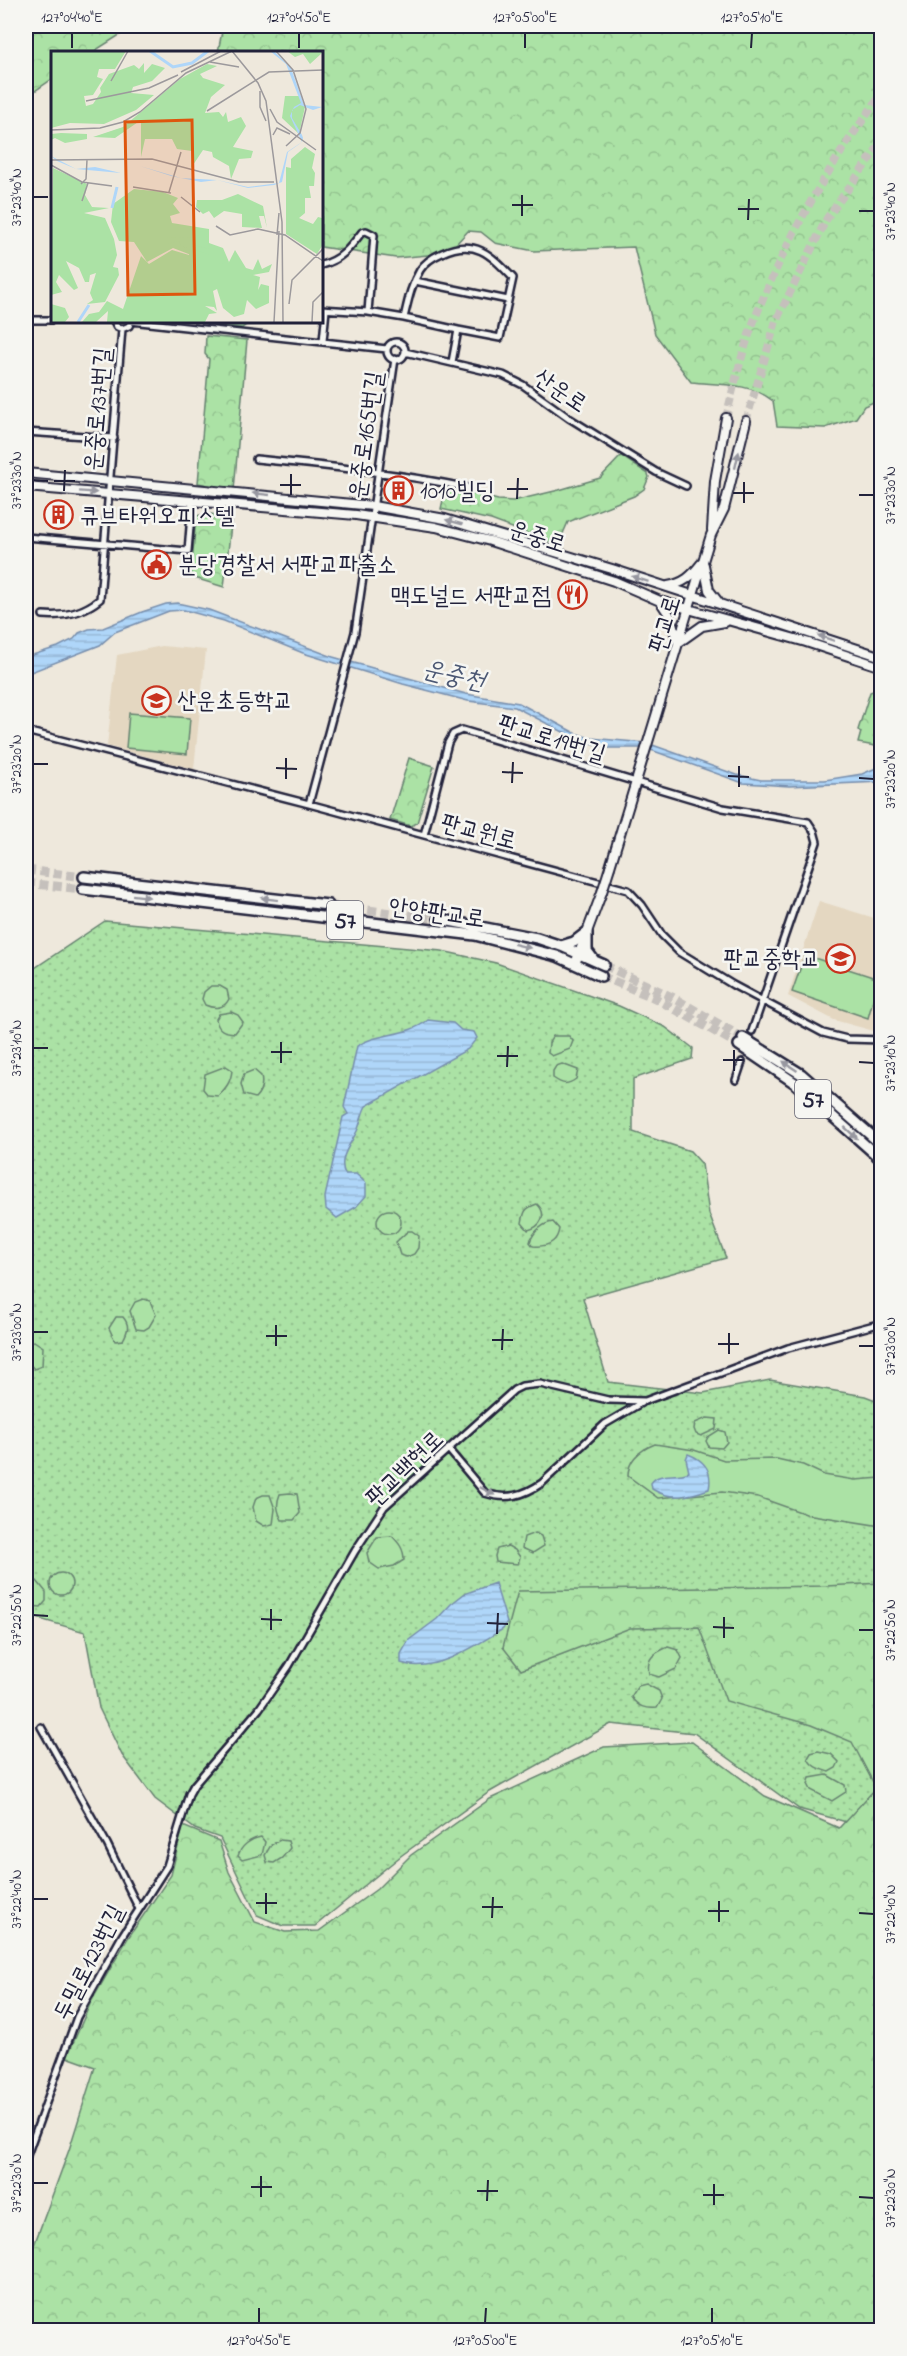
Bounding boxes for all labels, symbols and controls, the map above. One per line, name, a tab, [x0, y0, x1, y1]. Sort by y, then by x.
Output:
text: 127°04'40"E	[41, 7, 103, 29]
text: 127°04'50"E	[267, 7, 331, 29]
text: 127°05'00"E	[493, 7, 557, 29]
text: 127°05'10"E	[721, 7, 783, 29]
inset map	[51, 51, 322, 322]
text: 37°23'40"N	[6, 168, 28, 226]
text: 37°23'40"N	[880, 182, 902, 240]
street label: 운중로137번길	[77, 346, 122, 473]
street label: 산운로	[526, 361, 593, 423]
street label: 운중로165번길	[341, 369, 394, 501]
text: 37°23'30"N	[6, 451, 28, 509]
one-way arrow	[732, 451, 742, 469]
text: 37°23'30"N	[880, 466, 902, 524]
building icon: 1010빌딩	[383, 474, 415, 506]
place label: 1010빌딩	[420, 475, 495, 510]
one-way arrow	[78, 487, 97, 497]
one-way arrow	[252, 490, 271, 499]
building icon: 큐브타워오피스텔	[43, 499, 75, 531]
place label: 큐브타워오피스텔	[80, 500, 235, 535]
street label: 운중로	[504, 513, 570, 564]
one-way arrow	[445, 516, 463, 526]
public building icon: 분당경찰서 서판교파출소	[141, 548, 173, 580]
place label: 분당경찰서 서판교파출소	[178, 549, 396, 584]
one-way arrow	[631, 573, 649, 583]
restaurant icon: 맥도널드 서판교점	[556, 579, 588, 611]
place label: 맥도널드 서판교점	[391, 580, 551, 615]
street label: 판교로	[641, 592, 692, 658]
one-way arrow	[817, 632, 835, 642]
water label: 운중천	[418, 651, 491, 703]
school or university icon: 산운초등학교	[140, 684, 172, 716]
place label: 산운초등학교	[177, 685, 293, 720]
street label: 판교로19번길	[493, 707, 610, 773]
text: 37°23'20"N	[6, 734, 28, 794]
text: 37°23'20"N	[880, 749, 902, 809]
street label: 판교원로	[437, 807, 520, 860]
street label: 안양판교로	[386, 890, 487, 939]
one-way arrow	[132, 891, 151, 901]
one-way arrow	[260, 894, 279, 903]
road number: 57	[327, 901, 363, 939]
one-way arrow	[512, 941, 531, 951]
school or university icon: 판교중학교	[825, 942, 857, 974]
place label: 판교중학교	[723, 943, 820, 978]
text: 37°23'10"N	[6, 1020, 28, 1076]
text: 37°23'10"N	[880, 1035, 902, 1091]
one-way arrow	[782, 1060, 798, 1072]
road number: 57	[795, 1080, 831, 1118]
one-way arrow	[843, 1126, 858, 1139]
text: 37°23'00"N	[6, 1303, 28, 1361]
text: 37°23'00"N	[880, 1317, 902, 1375]
street label: 판교백현로	[359, 1424, 453, 1516]
one-way arrow	[479, 1486, 496, 1496]
text: 37°22'50"N	[6, 1584, 28, 1646]
text: 37°22'50"N	[880, 1599, 902, 1661]
text: 37°22'40"N	[6, 1869, 28, 1929]
text: 37°22'40"N	[880, 1884, 902, 1944]
street label: 두밀로123번길	[46, 1899, 134, 2027]
text: 37°22'30"N	[6, 2153, 28, 2213]
text: 37°22'30"N	[880, 2168, 902, 2228]
text: 127°04'50"E	[227, 2330, 291, 2352]
text: 127°05'00"E	[453, 2330, 517, 2352]
text: 127°05'10"E	[681, 2330, 743, 2352]

